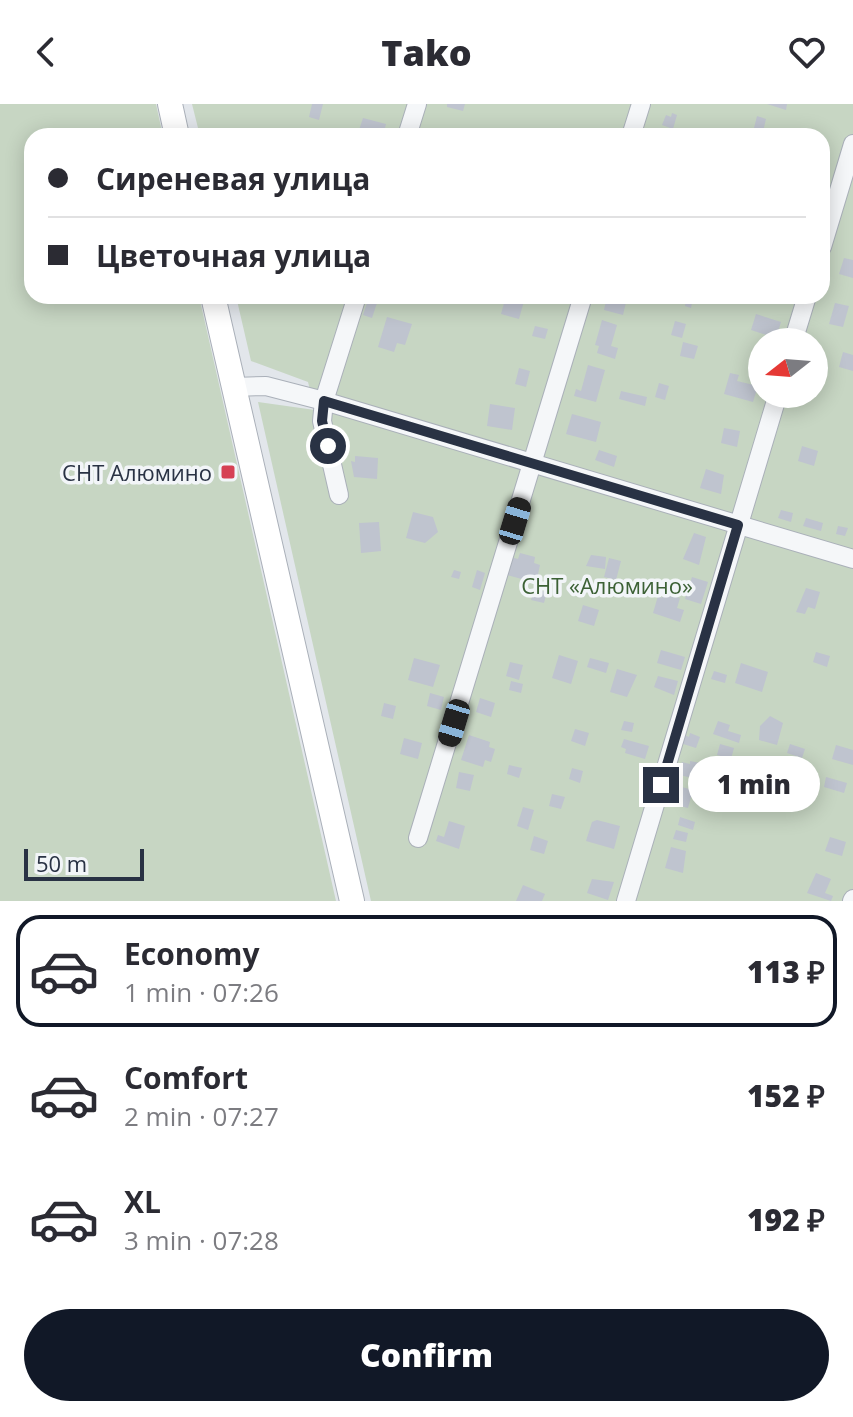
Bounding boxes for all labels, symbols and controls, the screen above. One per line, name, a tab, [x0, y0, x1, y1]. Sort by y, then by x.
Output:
text: Tako	[381, 28, 472, 77]
icon: back	[24, 30, 68, 74]
icon: heart	[785, 30, 829, 74]
text: Сиреневая улица	[96, 158, 370, 199]
text: Цветочная улица	[96, 235, 371, 276]
north arrow	[748, 328, 828, 408]
map controls	[748, 328, 828, 408]
route start	[310, 428, 346, 464]
place label: СНТ Алюмино	[62, 457, 212, 487]
marker: СНТ Алюмино	[219, 463, 237, 481]
car	[497, 495, 533, 547]
park label: СНТ «Алюмино»	[521, 570, 693, 600]
car	[436, 697, 472, 749]
callout: 1 min	[689, 757, 821, 813]
text: 1 min	[717, 766, 791, 802]
route end	[643, 767, 679, 803]
scale bar	[24, 845, 144, 881]
text: 50 m	[36, 848, 87, 878]
text: Economy	[124, 933, 260, 974]
icon: car	[28, 935, 100, 1007]
text: 113 ₽	[747, 951, 825, 992]
text: 1 min · 07:26	[124, 974, 279, 1010]
text: Comfort	[124, 1057, 248, 1098]
icon: car	[28, 1059, 100, 1131]
text: 152 ₽	[747, 1075, 825, 1116]
text: 2 min · 07:27	[124, 1098, 279, 1134]
text: XL	[124, 1181, 161, 1222]
icon: car	[28, 1183, 100, 1255]
text: 192 ₽	[747, 1199, 825, 1240]
text: 3 min · 07:28	[124, 1222, 279, 1258]
button: Confirm	[24, 1309, 829, 1401]

